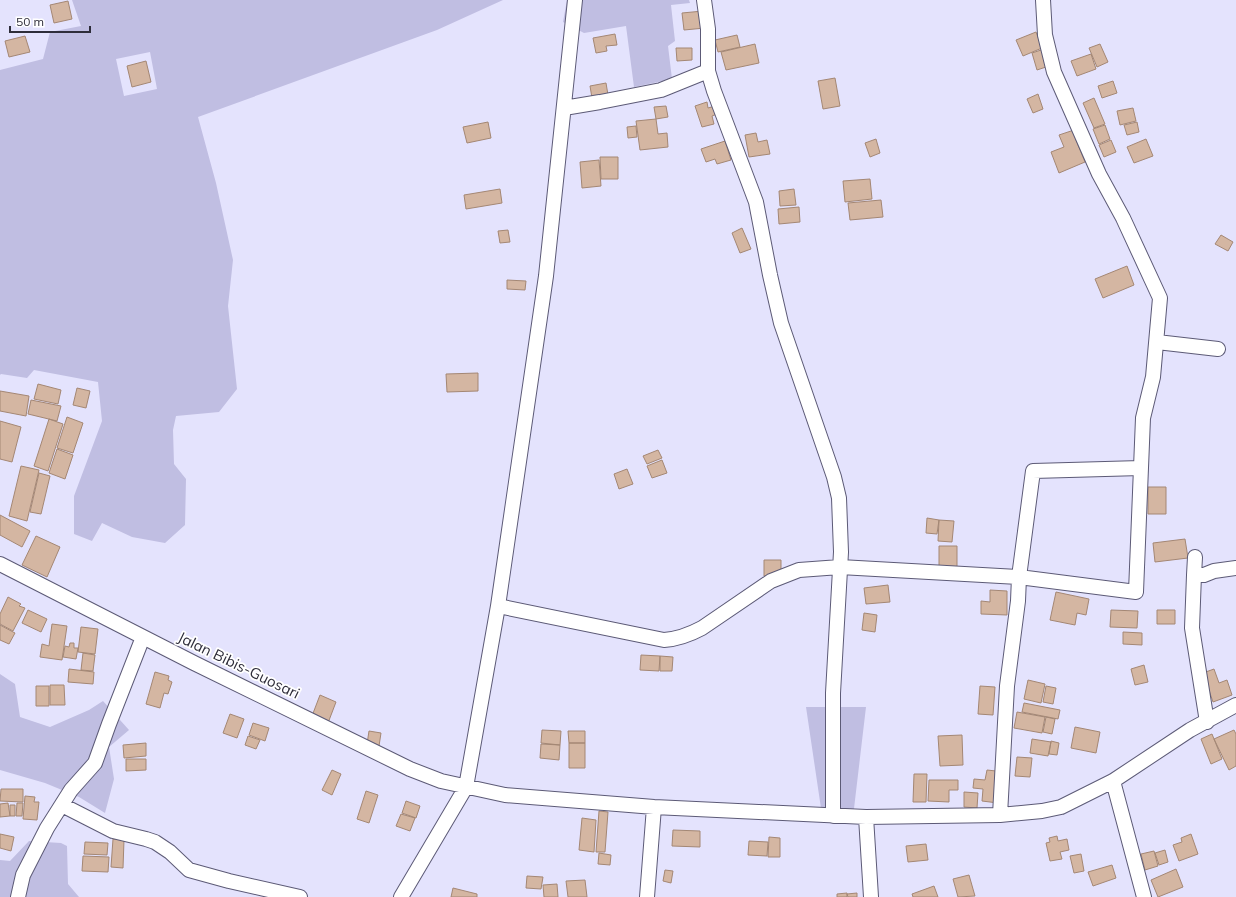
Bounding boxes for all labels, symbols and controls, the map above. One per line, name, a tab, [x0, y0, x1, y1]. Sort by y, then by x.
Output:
scale bar	[10, 8, 90, 34]
text: 50 m	[16, 14, 44, 29]
street label: Jalan Bibis-Guosari	[175, 627, 303, 703]

